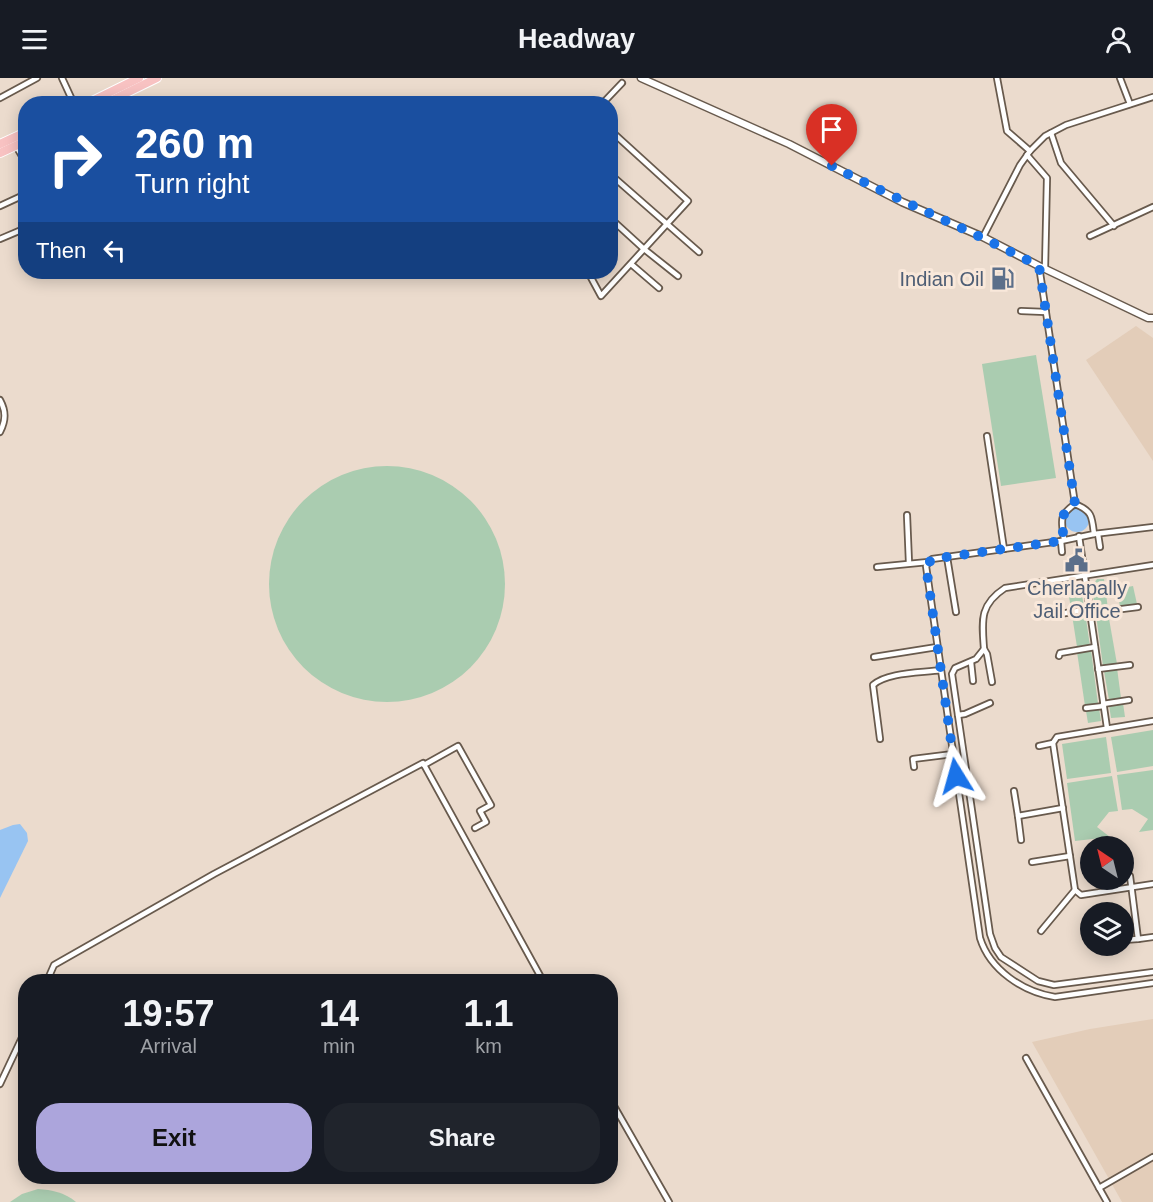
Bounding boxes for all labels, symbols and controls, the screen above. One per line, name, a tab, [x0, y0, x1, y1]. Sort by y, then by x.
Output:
icon: menu	[18, 23, 51, 56]
icon: person	[1102, 23, 1135, 56]
text: Headway	[518, 24, 635, 54]
pin	[806, 104, 857, 166]
icon: arrive	[815, 113, 848, 146]
icon: right	[36, 120, 114, 198]
text: 260 m	[135, 120, 254, 167]
text: Turn right	[135, 169, 250, 199]
icon: left	[98, 234, 131, 267]
text: Then	[36, 238, 86, 263]
fuel station icon: Indian Oil	[989, 266, 1015, 292]
place label: Indian Oil	[900, 268, 984, 290]
public building icon: Cherlapally Jail Office	[1064, 548, 1090, 574]
place label: Cherlapally Jail Office	[1027, 577, 1127, 622]
position arrow	[924, 744, 988, 808]
north arrow	[1080, 836, 1134, 890]
map controls	[1080, 836, 1134, 956]
button: layers	[1080, 902, 1134, 956]
text: 19:57	[122, 993, 215, 1034]
text: 14	[319, 993, 359, 1034]
text: 1.1	[463, 993, 514, 1034]
text: Arrival	[140, 1035, 197, 1057]
text: min	[323, 1035, 355, 1057]
text: km	[475, 1035, 502, 1057]
button: Exit	[36, 1103, 312, 1172]
button: Share	[324, 1103, 600, 1172]

